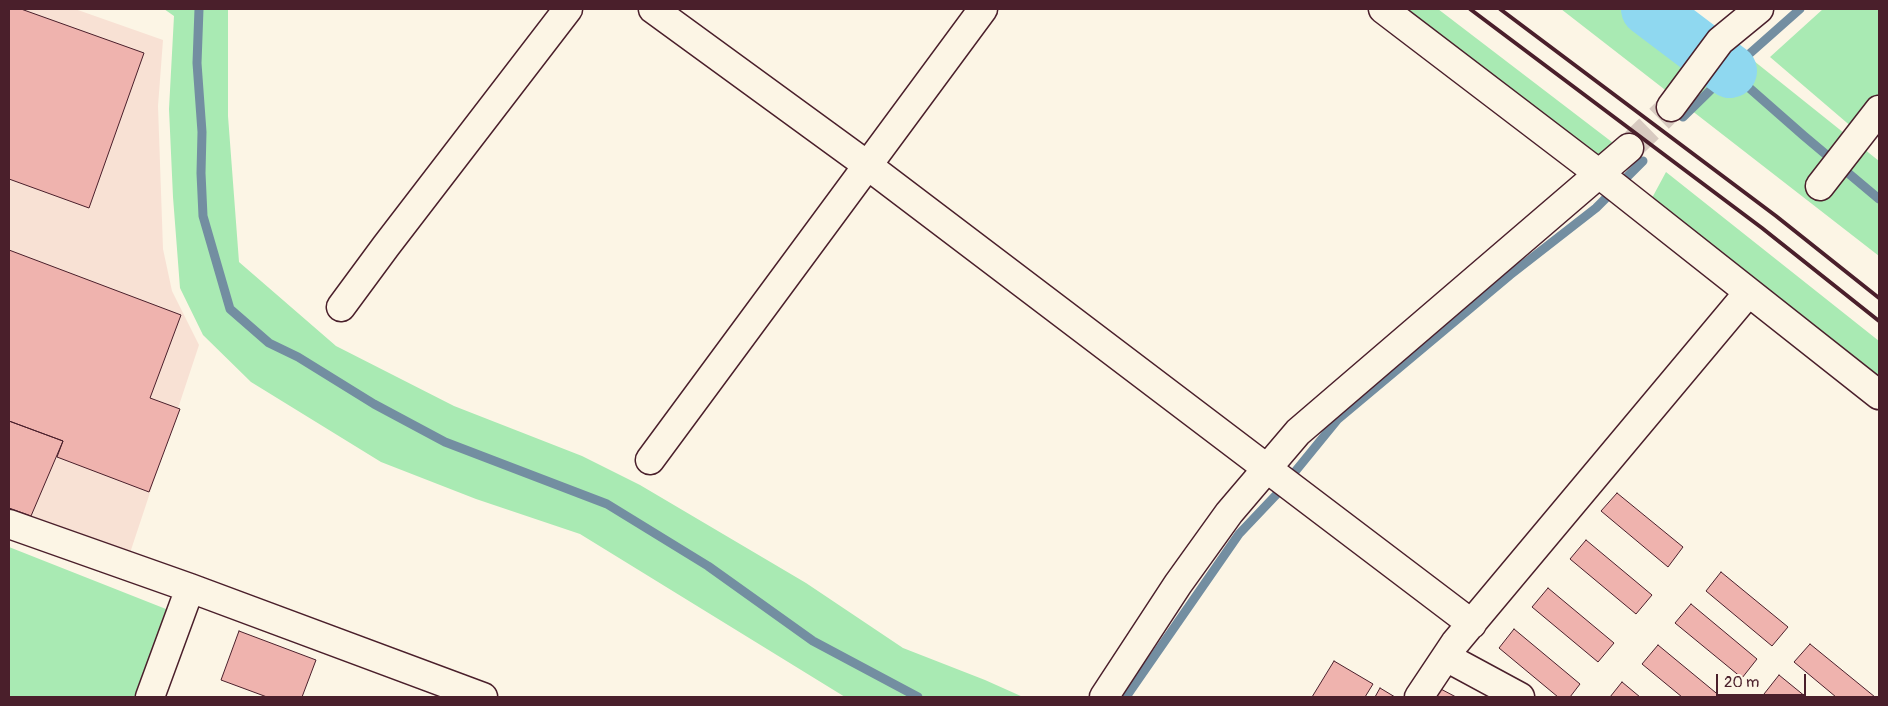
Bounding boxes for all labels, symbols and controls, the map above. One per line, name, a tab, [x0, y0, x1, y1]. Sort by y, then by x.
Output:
scale bar	[1718, 664, 1808, 696]
text: 20 m	[1724, 673, 1759, 692]

